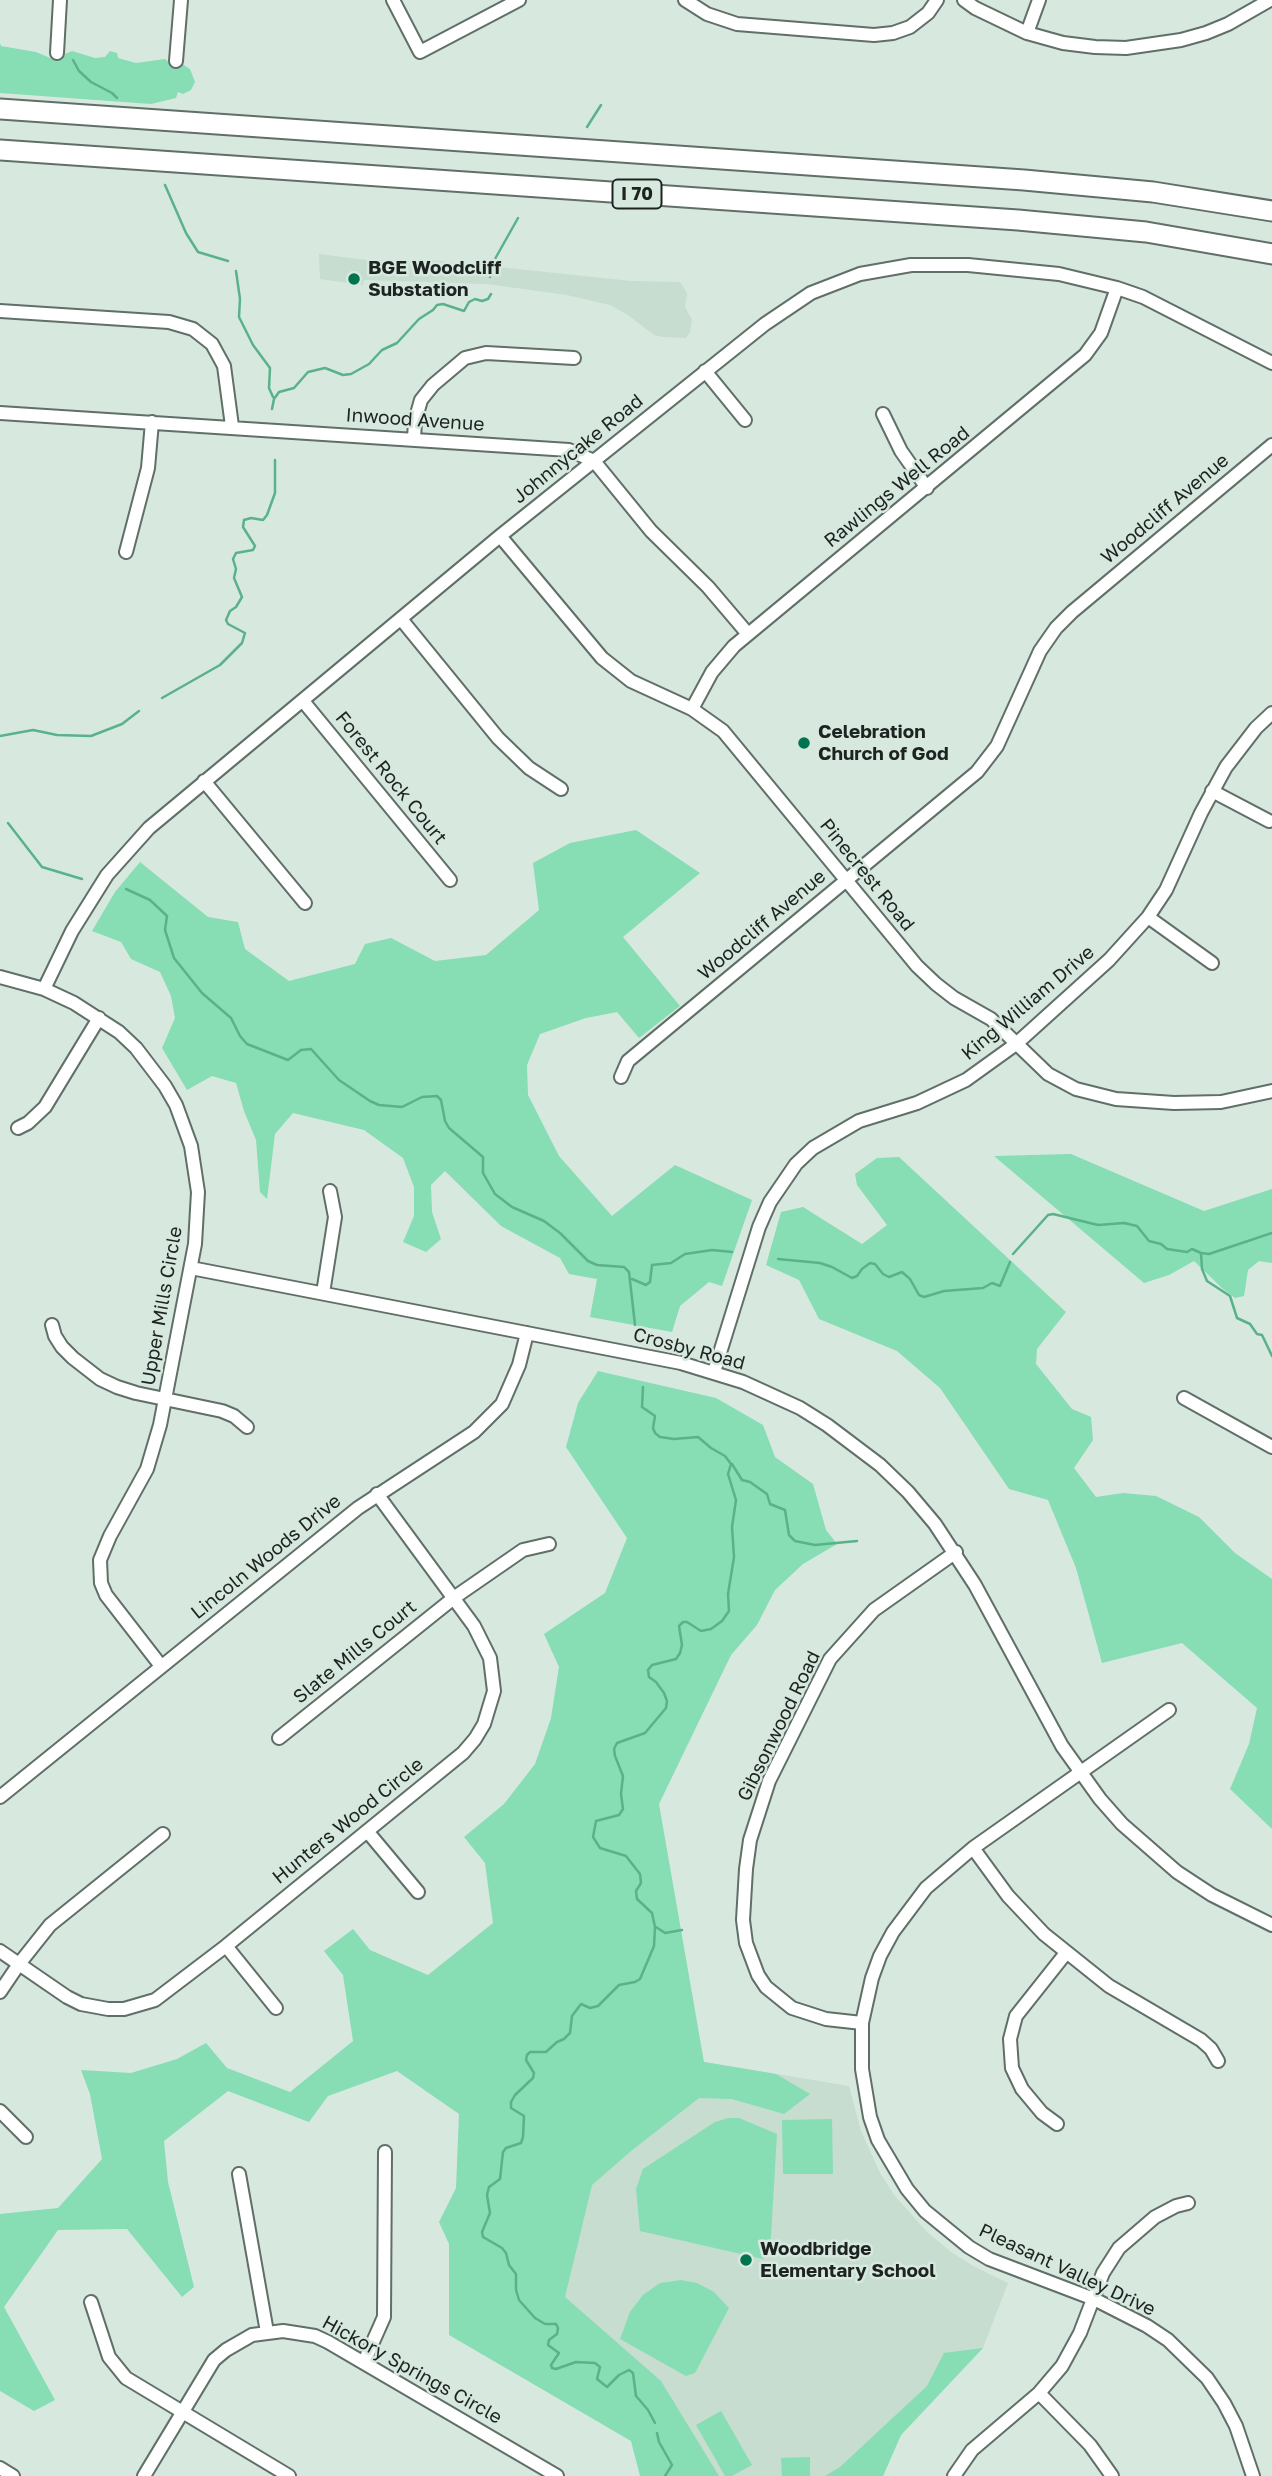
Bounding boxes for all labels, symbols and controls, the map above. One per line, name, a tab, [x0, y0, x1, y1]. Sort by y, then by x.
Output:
road number: I 70	[612, 180, 662, 209]
place label: BGE Woodcliff Substation	[368, 257, 501, 301]
marker: BGE Woodcliff Substation	[346, 271, 362, 287]
street label: Johnnycake Road	[508, 390, 648, 508]
street label: Inwood Avenue	[345, 404, 485, 436]
street label: Rawlings Well Road	[820, 422, 974, 552]
street label: Woodcliff Avenue	[1097, 449, 1233, 569]
street label: Forest Rock Court	[330, 707, 452, 849]
place label: Celebration Church of God	[818, 721, 949, 765]
marker: Celebration Church of God	[796, 735, 812, 751]
street label: Pinecrest Road	[815, 814, 919, 936]
street label: Woodcliff Avenue	[694, 865, 830, 985]
street label: King William Drive	[957, 941, 1099, 1065]
street label: Upper Mills Circle	[137, 1225, 187, 1387]
street label: Crosby Road	[631, 1323, 747, 1375]
street label: Lincoln Woods Drive	[187, 1490, 345, 1624]
street label: Slate Mills Court	[289, 1595, 421, 1709]
street label: Gibsonwood Road	[733, 1647, 825, 1805]
street label: Hunters Wood Circle	[268, 1753, 428, 1889]
street label: Pleasant Valley Drive	[975, 2219, 1159, 2321]
place label: Woodbridge Elementary School	[760, 2238, 936, 2282]
marker: Woodbridge Elementary School	[738, 2252, 754, 2268]
street label: Hickory Springs Circle	[318, 2311, 506, 2429]

